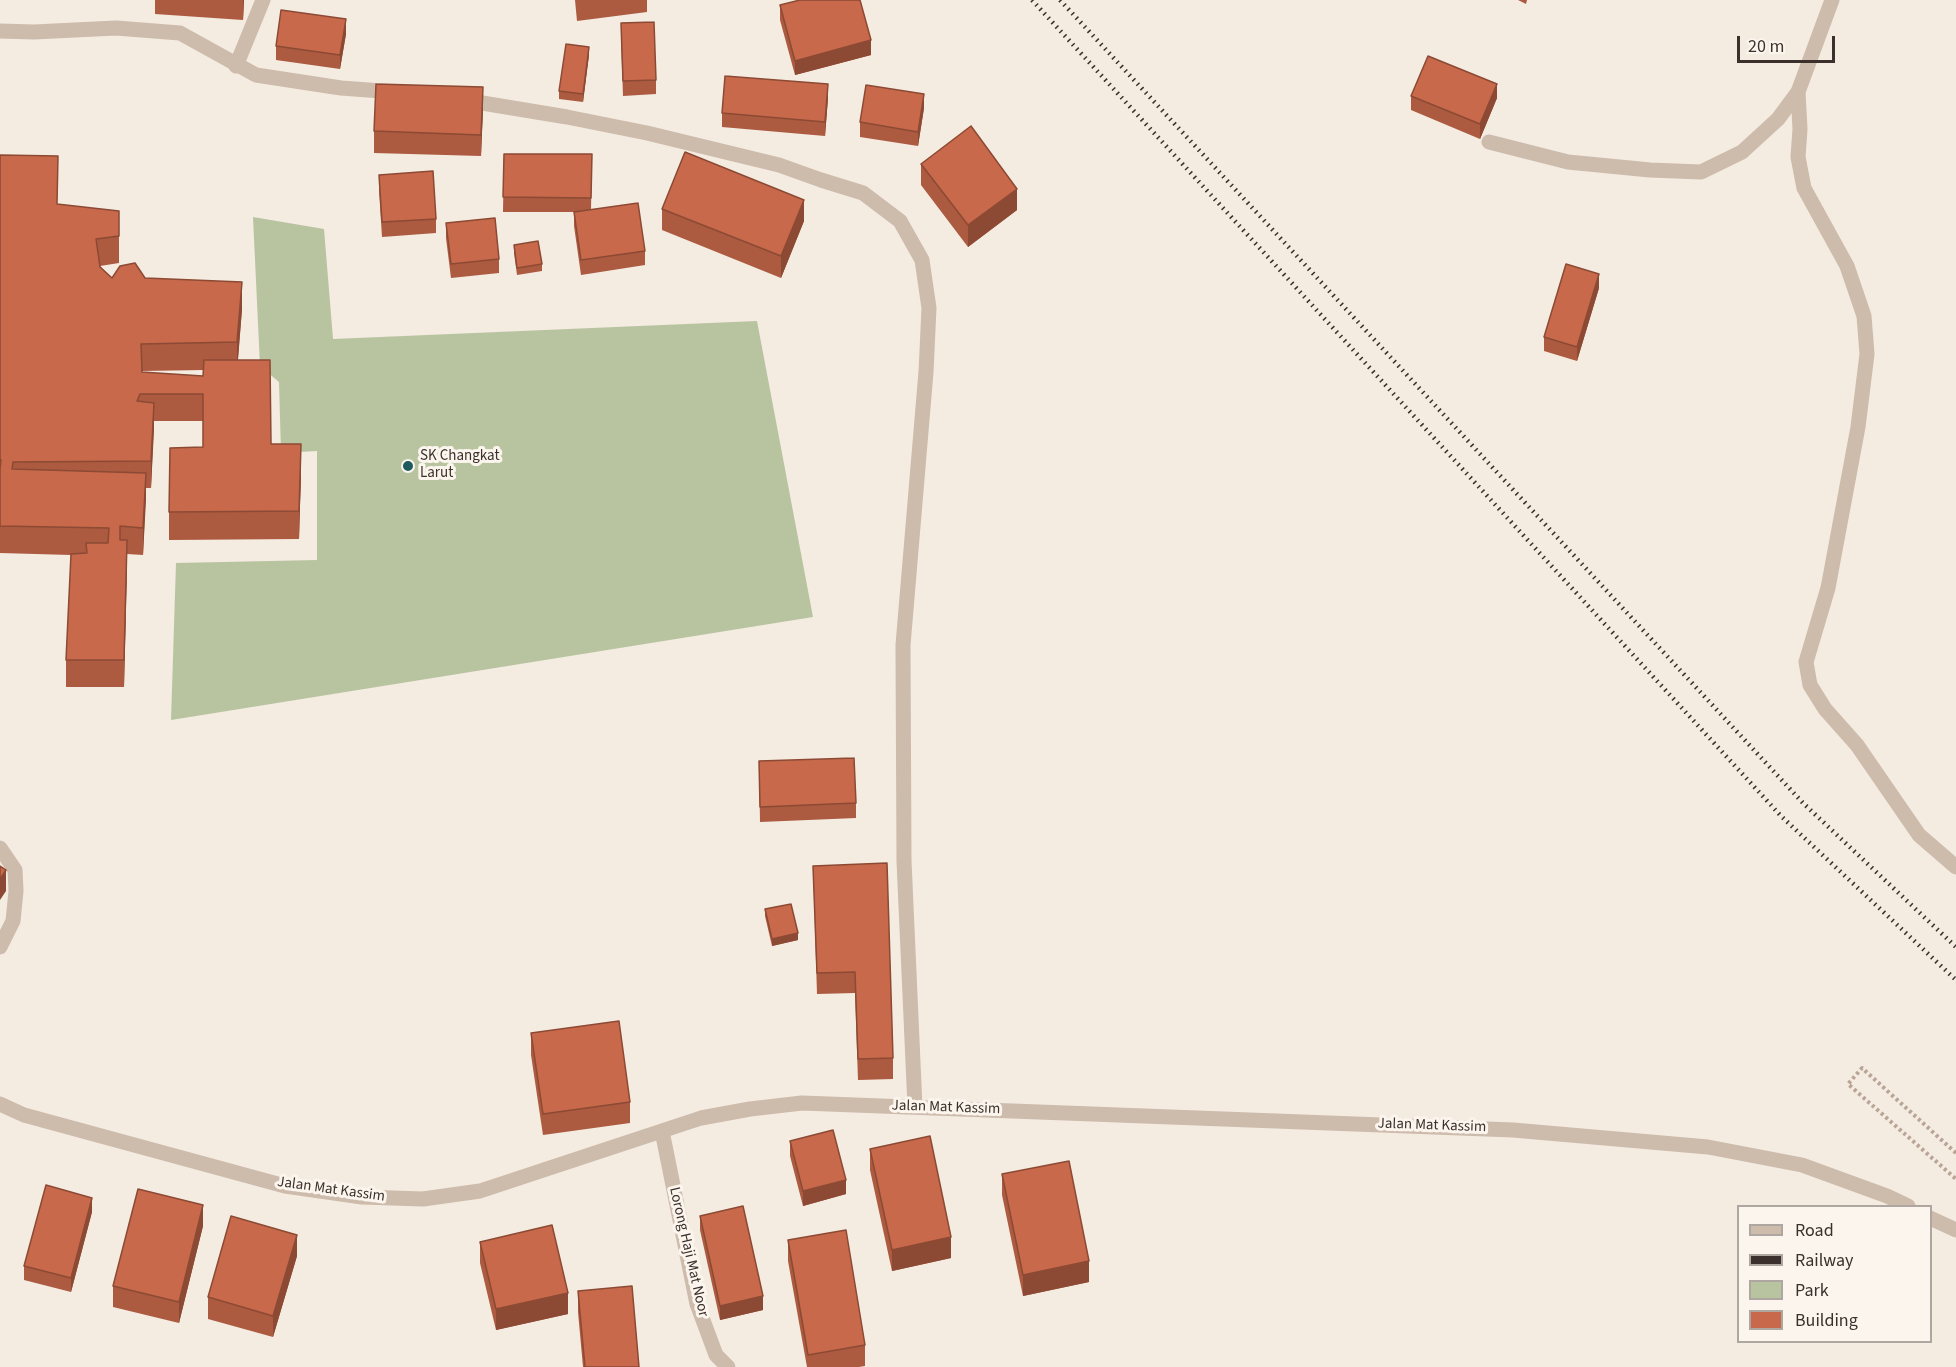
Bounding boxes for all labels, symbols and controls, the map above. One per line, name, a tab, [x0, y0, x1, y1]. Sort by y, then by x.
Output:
scale bar	[1740, 24, 1838, 62]
text: 20 m	[1748, 34, 1784, 59]
place label: SK Changkat Larut	[420, 448, 499, 483]
marker: SK Changkat Larut	[401, 459, 415, 473]
street label: Jalan Mat Kassim	[891, 1097, 1001, 1119]
street label: Jalan Mat Kassim	[1377, 1115, 1487, 1137]
street label: Jalan Mat Kassim	[276, 1174, 386, 1206]
street label: Lorong Haji Mat Noor	[664, 1185, 712, 1319]
legend	[1737, 1205, 1932, 1343]
text: Road	[1795, 1218, 1834, 1243]
text: Railway	[1795, 1248, 1854, 1273]
text: Park	[1795, 1278, 1829, 1303]
text: Building	[1795, 1308, 1858, 1333]

